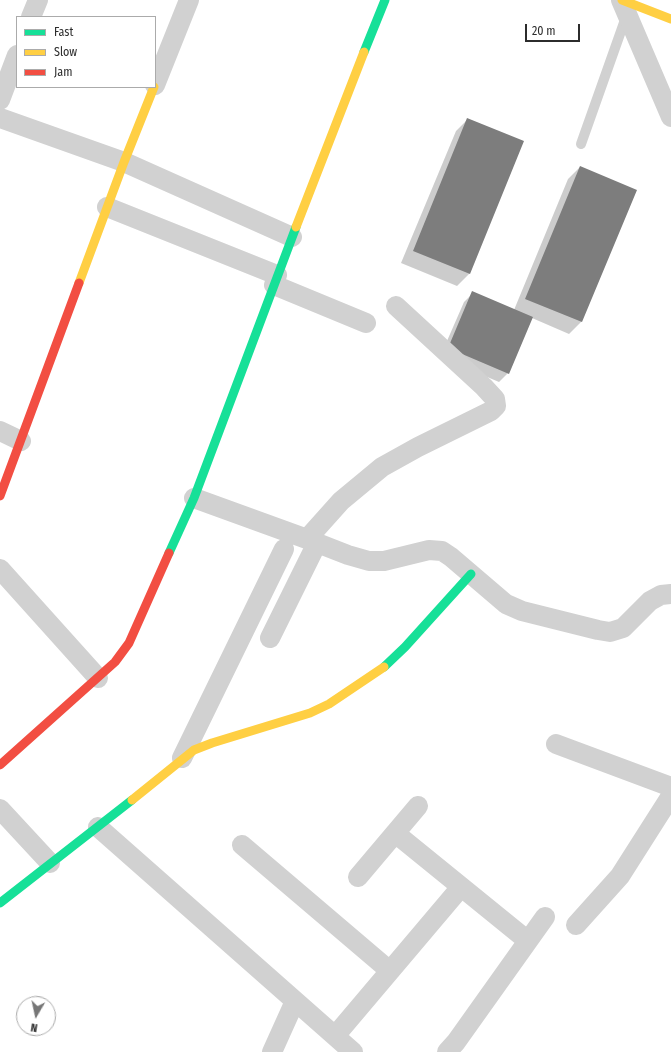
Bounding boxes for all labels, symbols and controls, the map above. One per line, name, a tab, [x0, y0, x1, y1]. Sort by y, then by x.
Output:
legend	[16, 16, 156, 88]
scale bar	[527, 16, 582, 42]
text: 20 m	[532, 24, 556, 38]
text: Fast	[54, 25, 73, 39]
text: Slow	[54, 45, 77, 59]
text: Jam	[54, 65, 72, 79]
north arrow	[16, 996, 56, 1036]
text: N	[30, 1020, 38, 1034]

